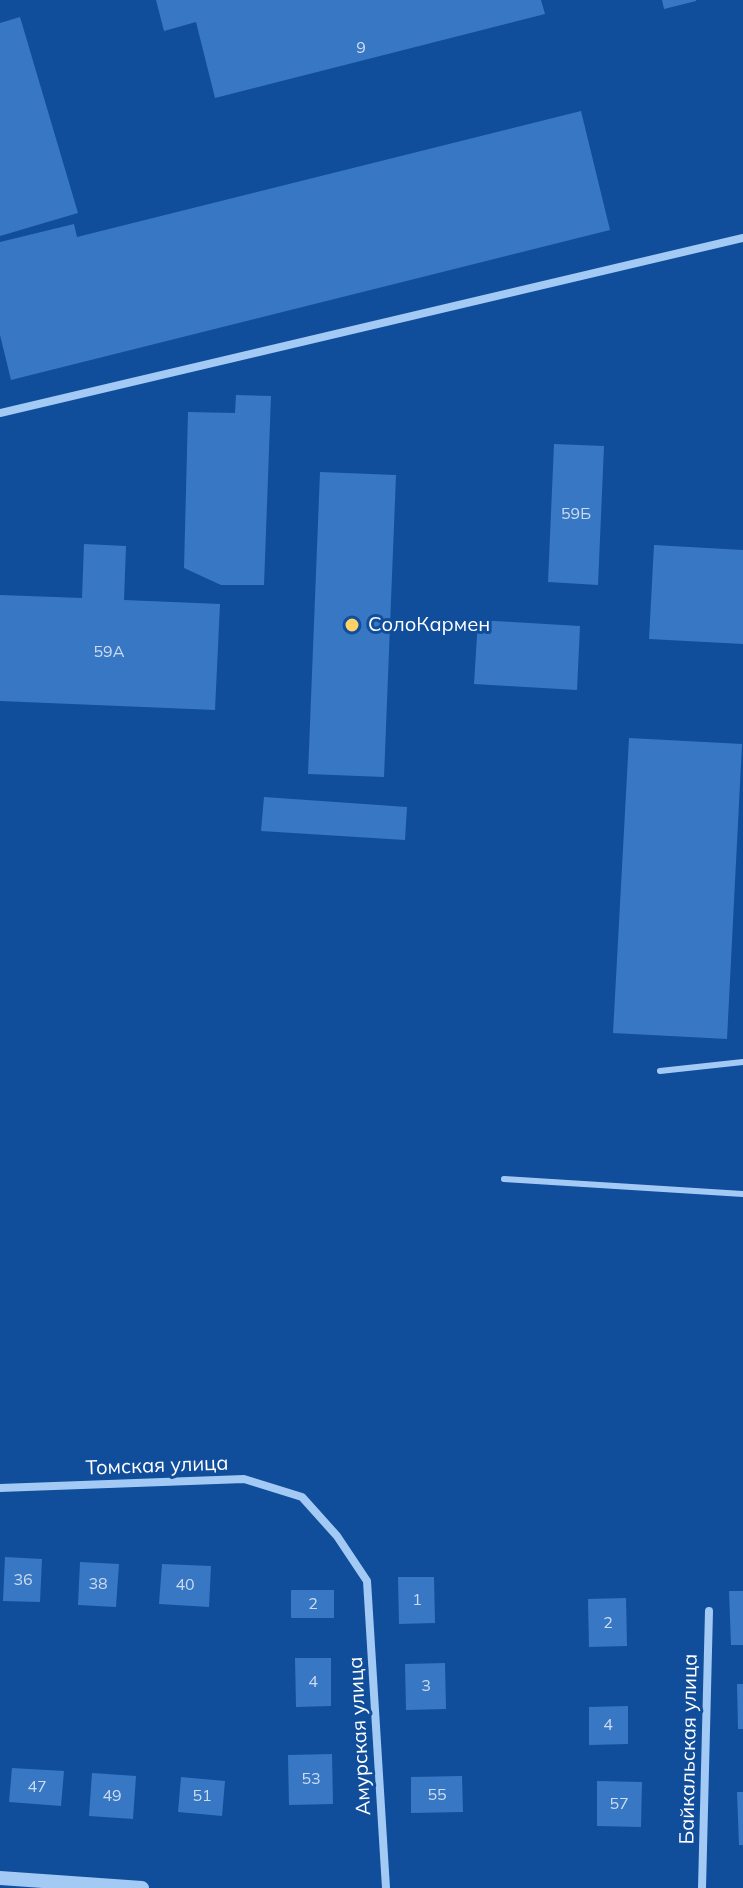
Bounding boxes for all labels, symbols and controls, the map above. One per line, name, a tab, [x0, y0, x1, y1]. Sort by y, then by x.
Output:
house number: 9	[356, 38, 366, 58]
house number: 59Б	[561, 504, 591, 524]
place label: СолоКармен	[368, 613, 490, 637]
marker: СолоКармен	[343, 616, 361, 634]
house number: 59А	[94, 642, 124, 662]
street label: Томская улица	[85, 1452, 229, 1480]
house number: 36	[13, 1570, 33, 1590]
house number: 38	[88, 1574, 108, 1594]
house number: 40	[175, 1575, 195, 1595]
house number: 1	[412, 1590, 422, 1610]
house number: 2	[308, 1594, 318, 1614]
house number: 2	[603, 1613, 613, 1633]
street label: Байкальская улица	[675, 1653, 703, 1845]
street label: Амурская улица	[344, 1656, 376, 1816]
house number: 4	[308, 1672, 318, 1692]
house number: 3	[421, 1676, 431, 1696]
house number: 4	[603, 1715, 613, 1735]
house number: 53	[301, 1769, 321, 1789]
house number: 47	[27, 1777, 47, 1797]
house number: 55	[427, 1785, 447, 1805]
house number: 49	[102, 1786, 122, 1806]
house number: 51	[192, 1786, 212, 1806]
house number: 57	[609, 1794, 629, 1814]

